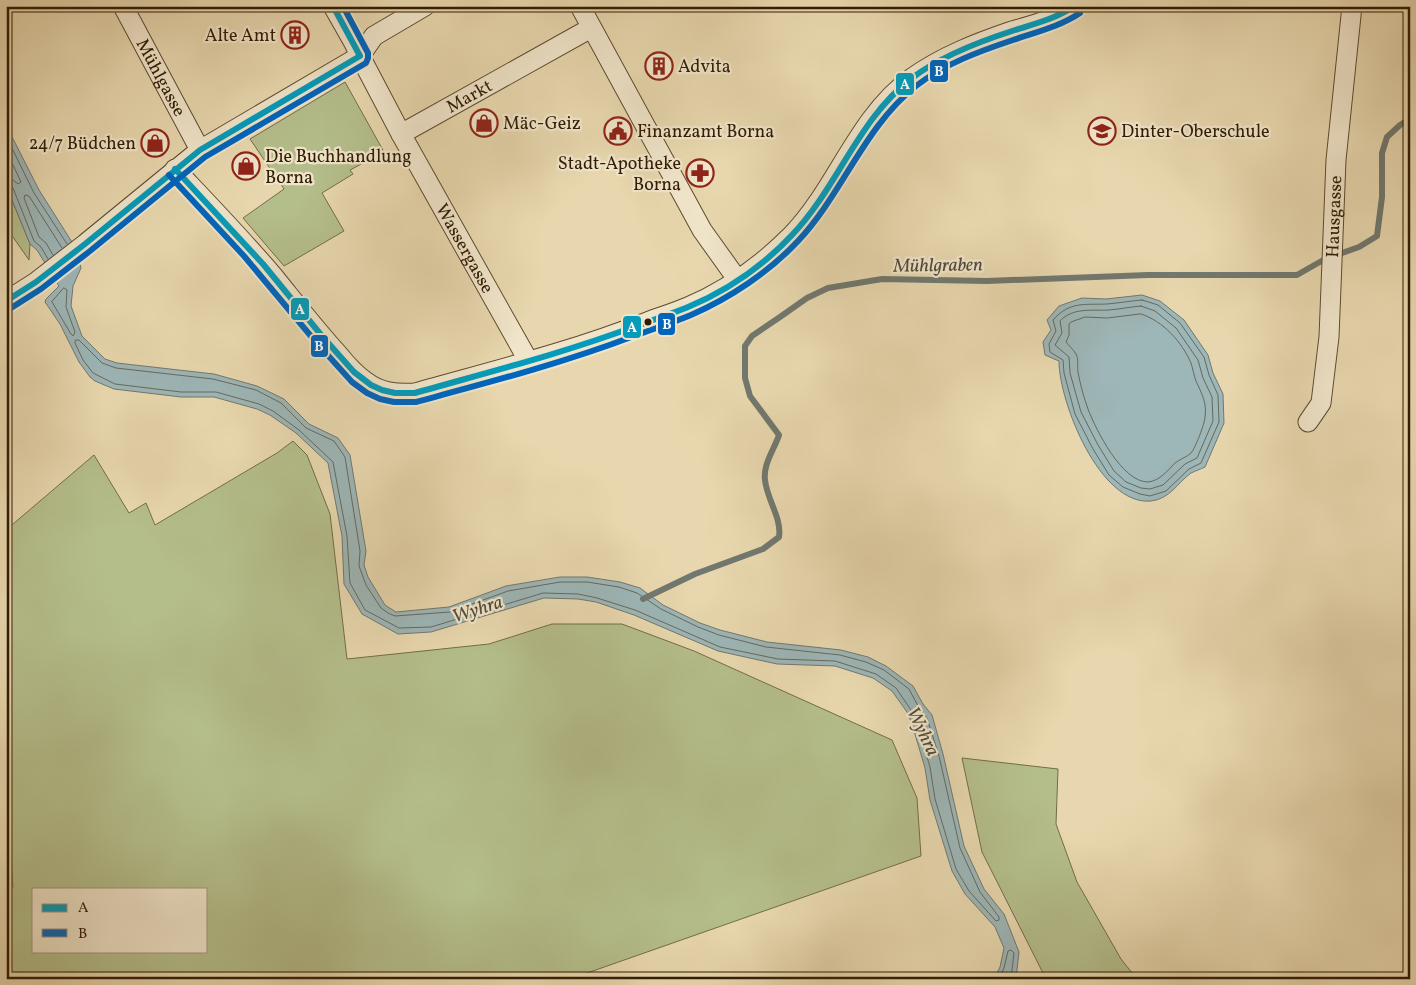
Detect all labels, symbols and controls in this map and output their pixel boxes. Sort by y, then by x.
building icon: Alte Amt [280,20,310,50]
place label: Alte Amt [205,24,276,49]
street label: Mühlgasse [129,35,191,121]
building icon: Advita [644,51,674,81]
place label: Advita [678,55,731,80]
line badge: B [929,59,949,83]
text: B [934,63,944,82]
line badge: A [895,72,915,96]
street label: Markt [442,74,498,120]
text: A [900,76,910,95]
shop icon: Mäc-Geiz [469,108,499,138]
place label: Mäc-Geiz [503,112,581,137]
public building icon: Finanzamt Borna [603,116,633,146]
school or university icon: Dinter-Oberschule [1087,116,1117,146]
place label: Finanzamt Borna [637,120,774,145]
place label: Dinter-Oberschule [1121,120,1270,145]
shop icon: 24/7 Büdchen [140,128,170,158]
place label: 24/7 Büdchen [29,132,136,157]
place label: Die Buchhandlung Borna [265,145,411,191]
shop icon: Die Buchhandlung Borna [231,151,261,181]
place label: Stadt-Apotheke Borna [558,152,681,198]
pharmacy icon: Stadt-Apotheke Borna [685,158,715,188]
street label: Hausgasse [1321,175,1349,258]
street label: Wassergasse [429,200,499,298]
water label: Mühlgraben [892,252,983,280]
line badge: A [290,297,310,321]
text: A [295,301,305,320]
line badge: B [657,312,676,336]
line badge: A [622,315,642,339]
text: B [662,316,672,335]
unlabelled marker [643,317,653,327]
text: A [627,319,637,338]
line badge: B [310,334,329,358]
text: B [314,338,324,357]
water label: Wyhra [449,590,506,630]
water label: Wyhra [899,703,945,761]
legend [32,888,208,952]
text: A [78,898,89,919]
text: B [78,924,87,945]

